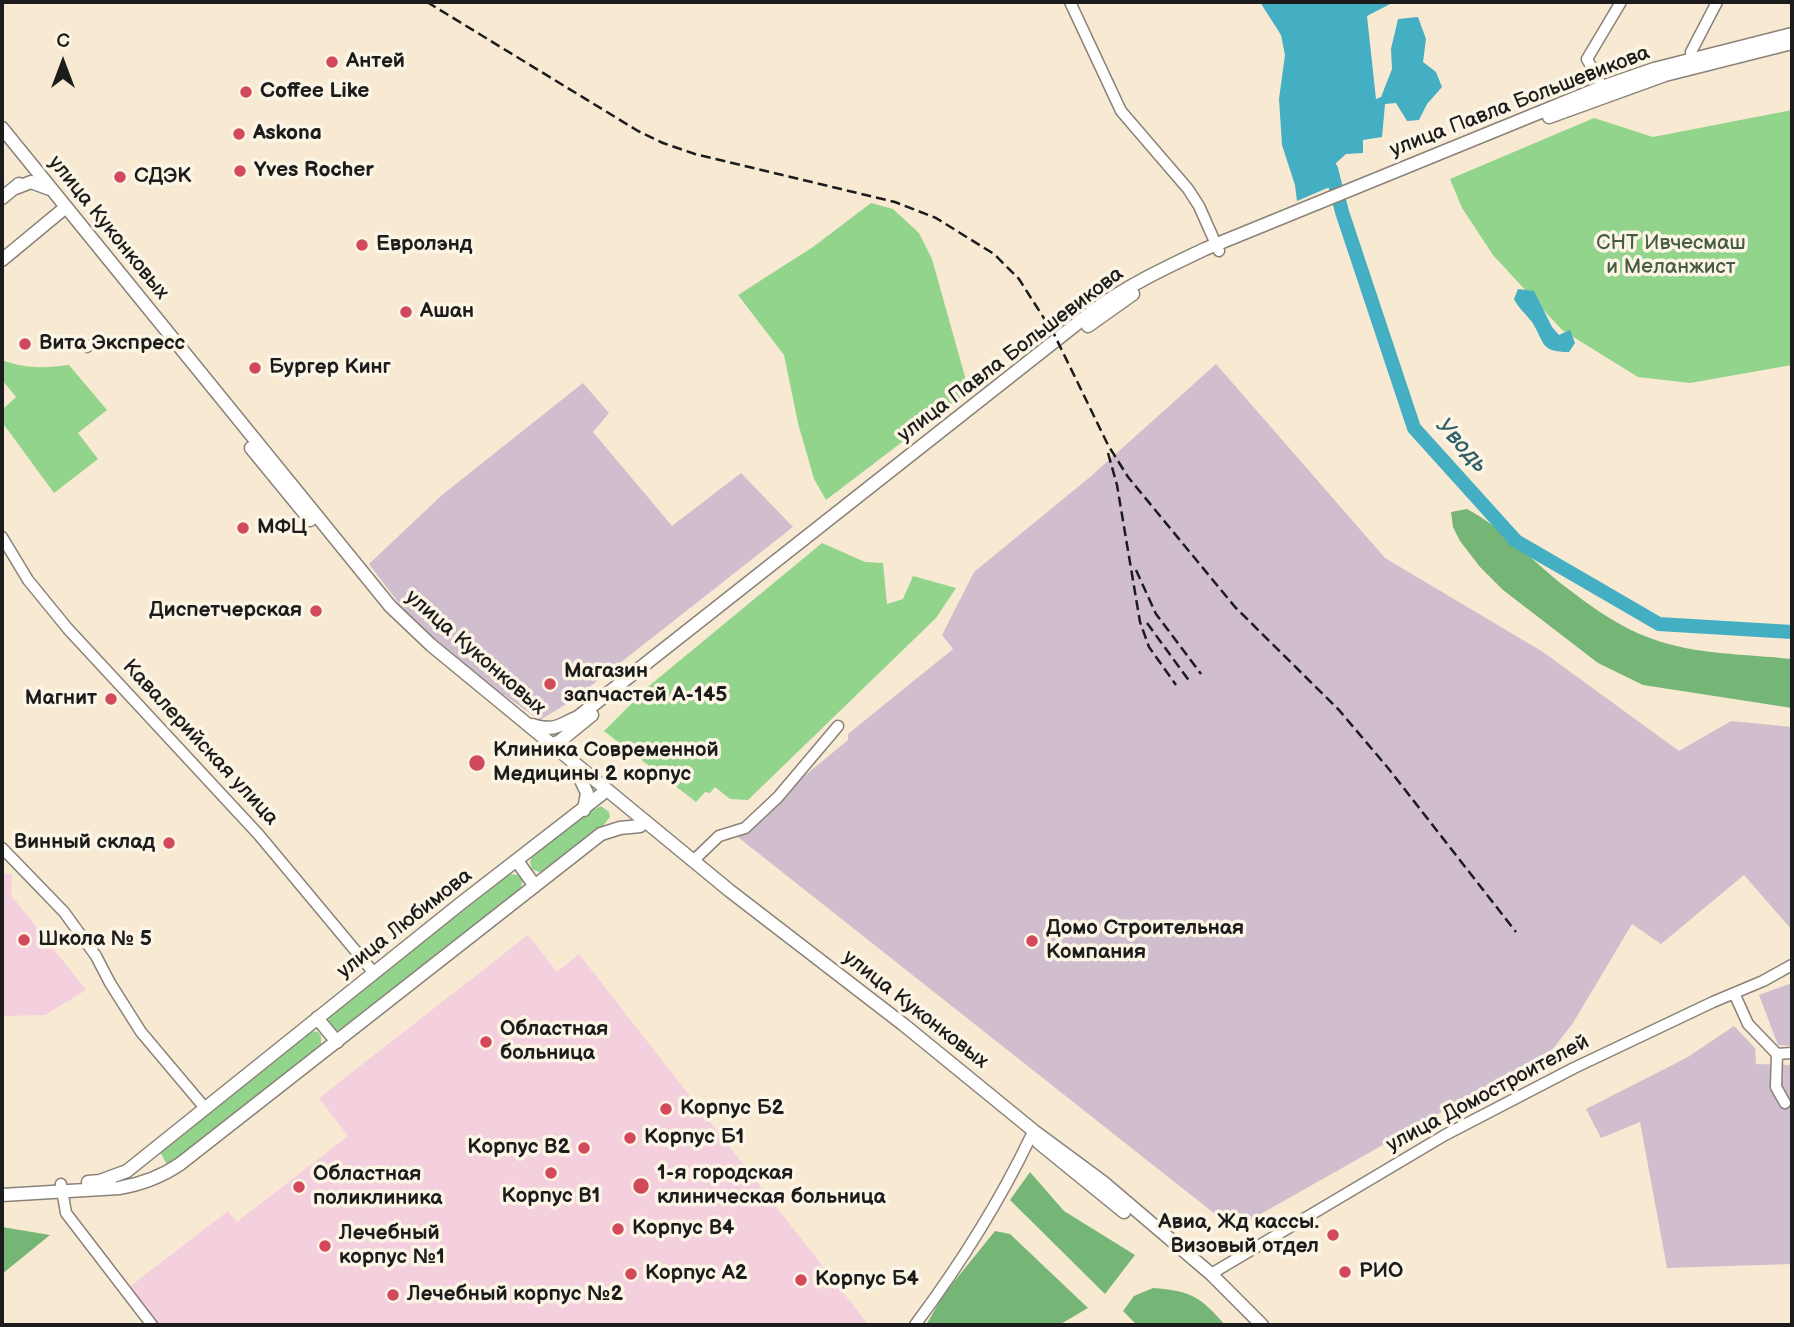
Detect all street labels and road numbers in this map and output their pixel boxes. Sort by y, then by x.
street label: улица Павла Большевикова [1387,41,1653,163]
street label: улица Куконковых [42,151,174,305]
street label: улица Павла Большевикова [893,262,1129,448]
street label: улица Куконковых [400,585,550,721]
street label: Кавалерийская улица [117,655,283,831]
street label: улица Любимова [333,864,477,984]
street label: улица Куконковых [837,945,993,1075]
street label: улица Домостроителей [1382,1030,1594,1158]

